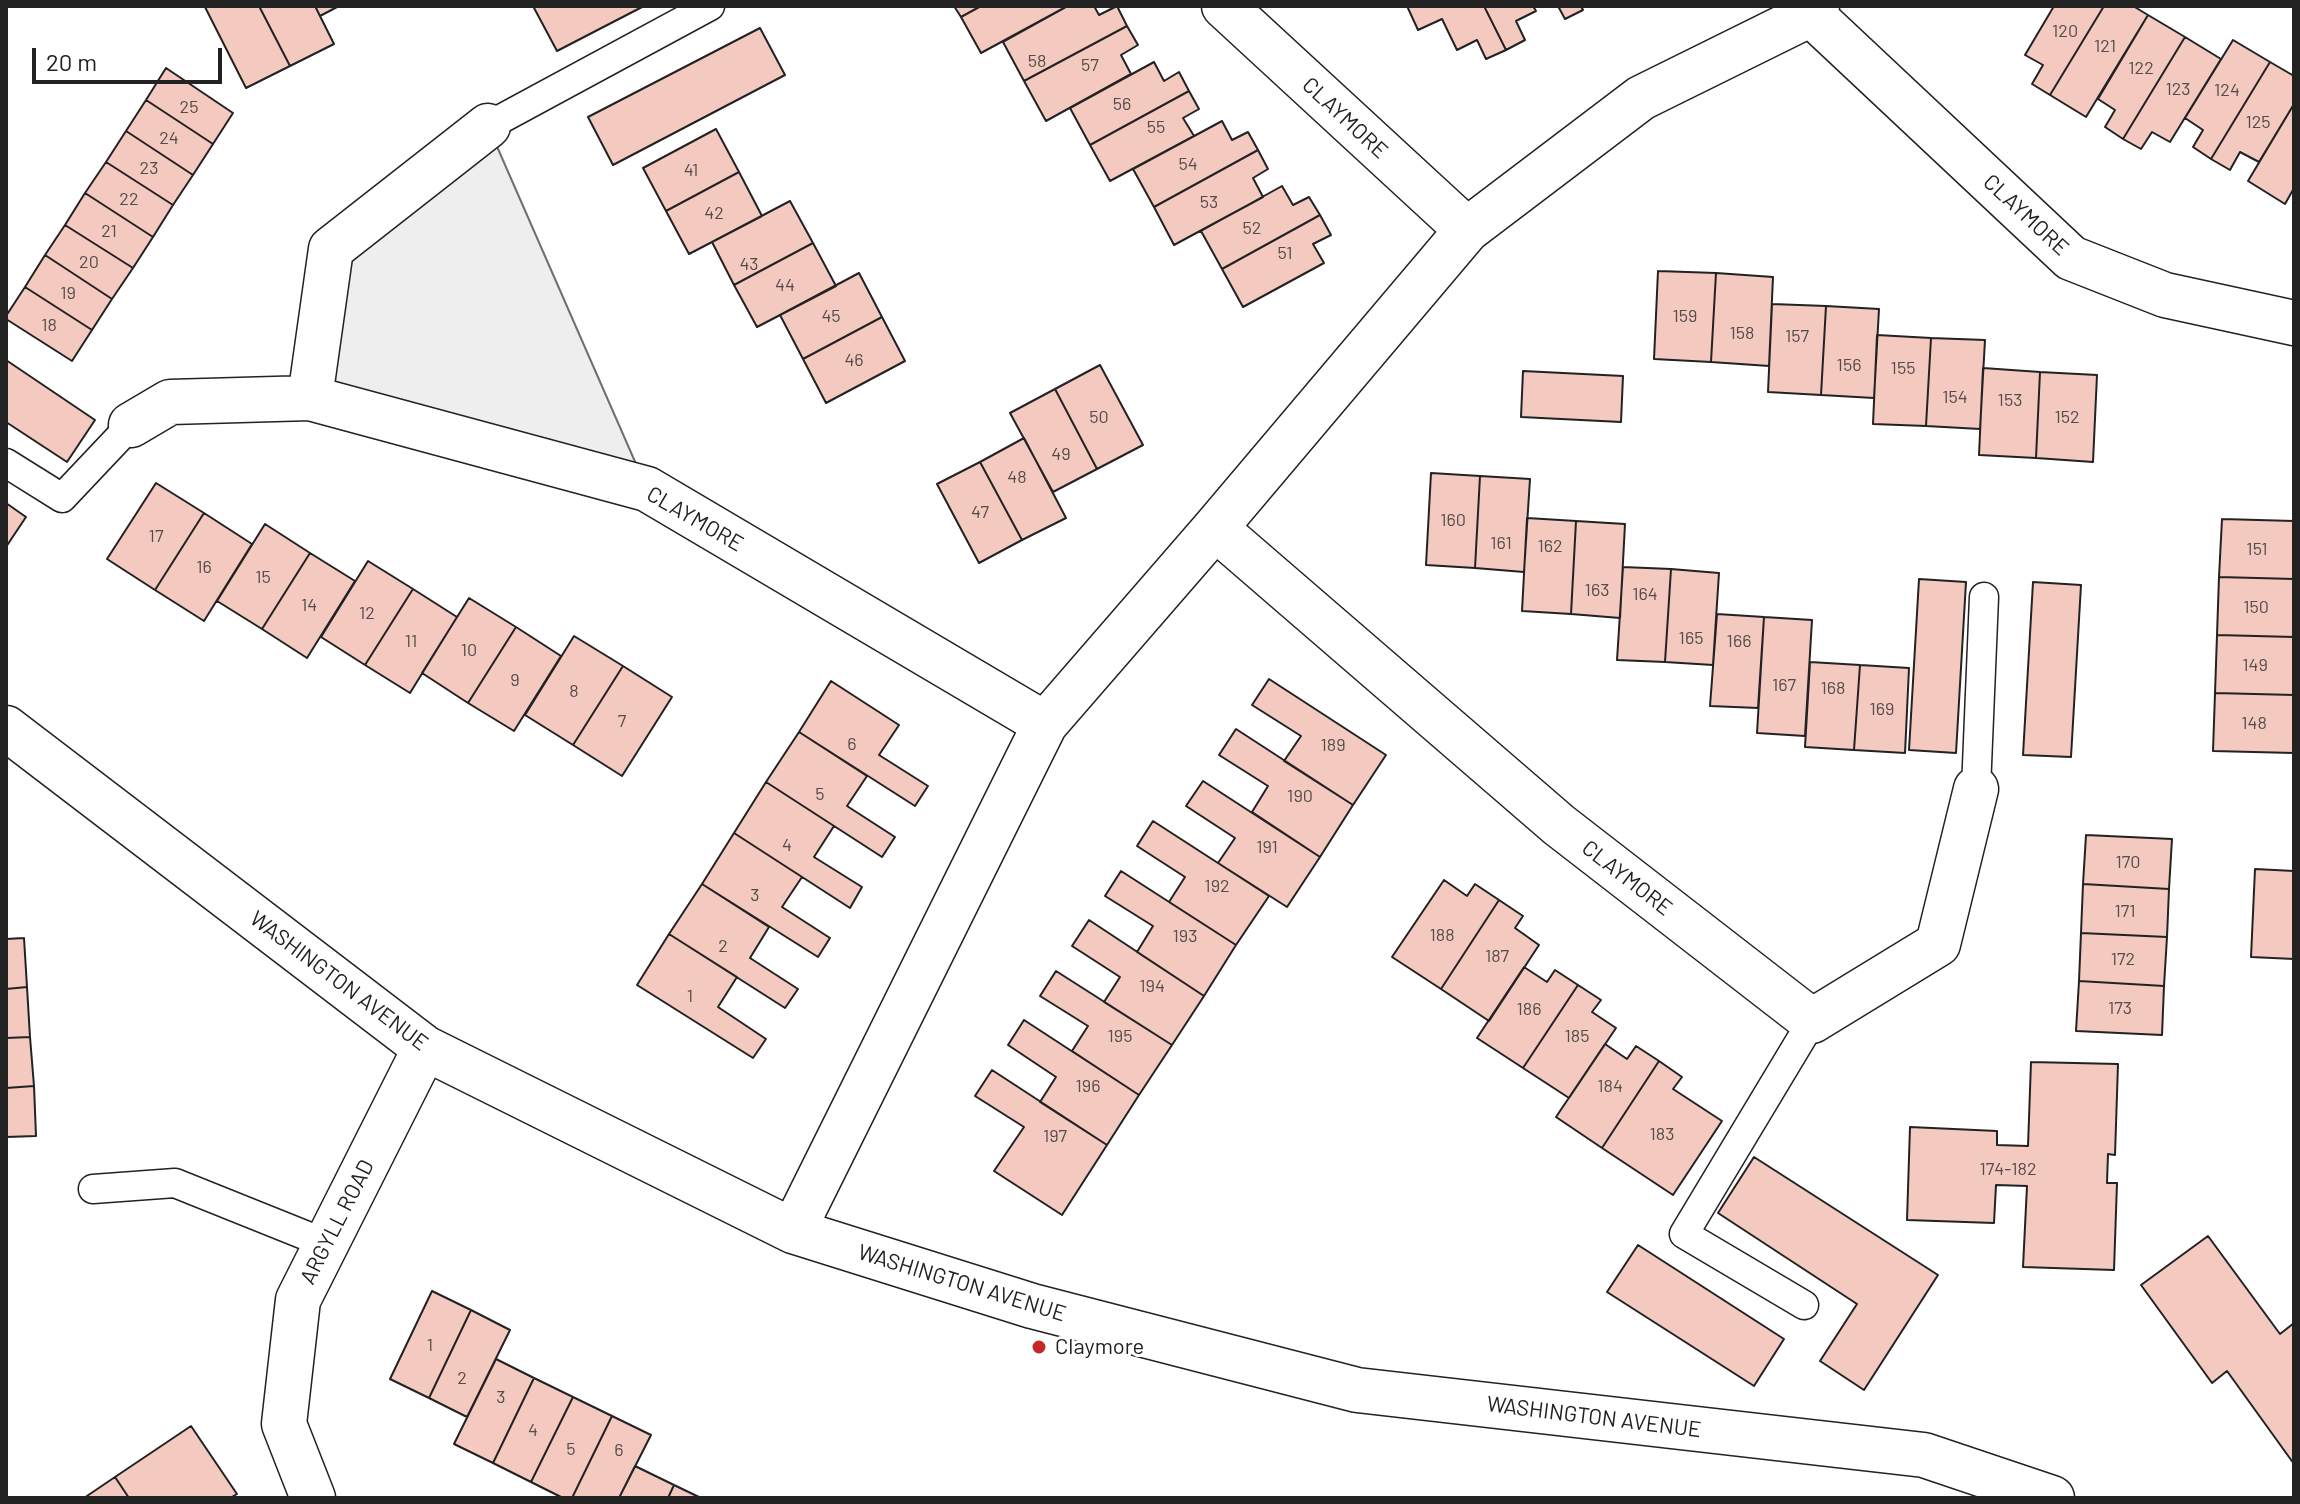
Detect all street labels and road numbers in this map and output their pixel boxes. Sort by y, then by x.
street label: CLAYMORE [1297,72,1393,164]
street label: CLAYMORE [1978,169,2074,261]
street label: CLAYMORE [642,481,748,557]
street label: CLAYMORE [1577,835,1677,921]
street label: WASHINGTON AVENUE [245,905,433,1057]
street label: ARGYLL ROAD [294,1155,380,1289]
street label: WASHINGTON AVENUE [855,1239,1069,1327]
street label: WASHINGTON AVENUE [1485,1391,1703,1443]

